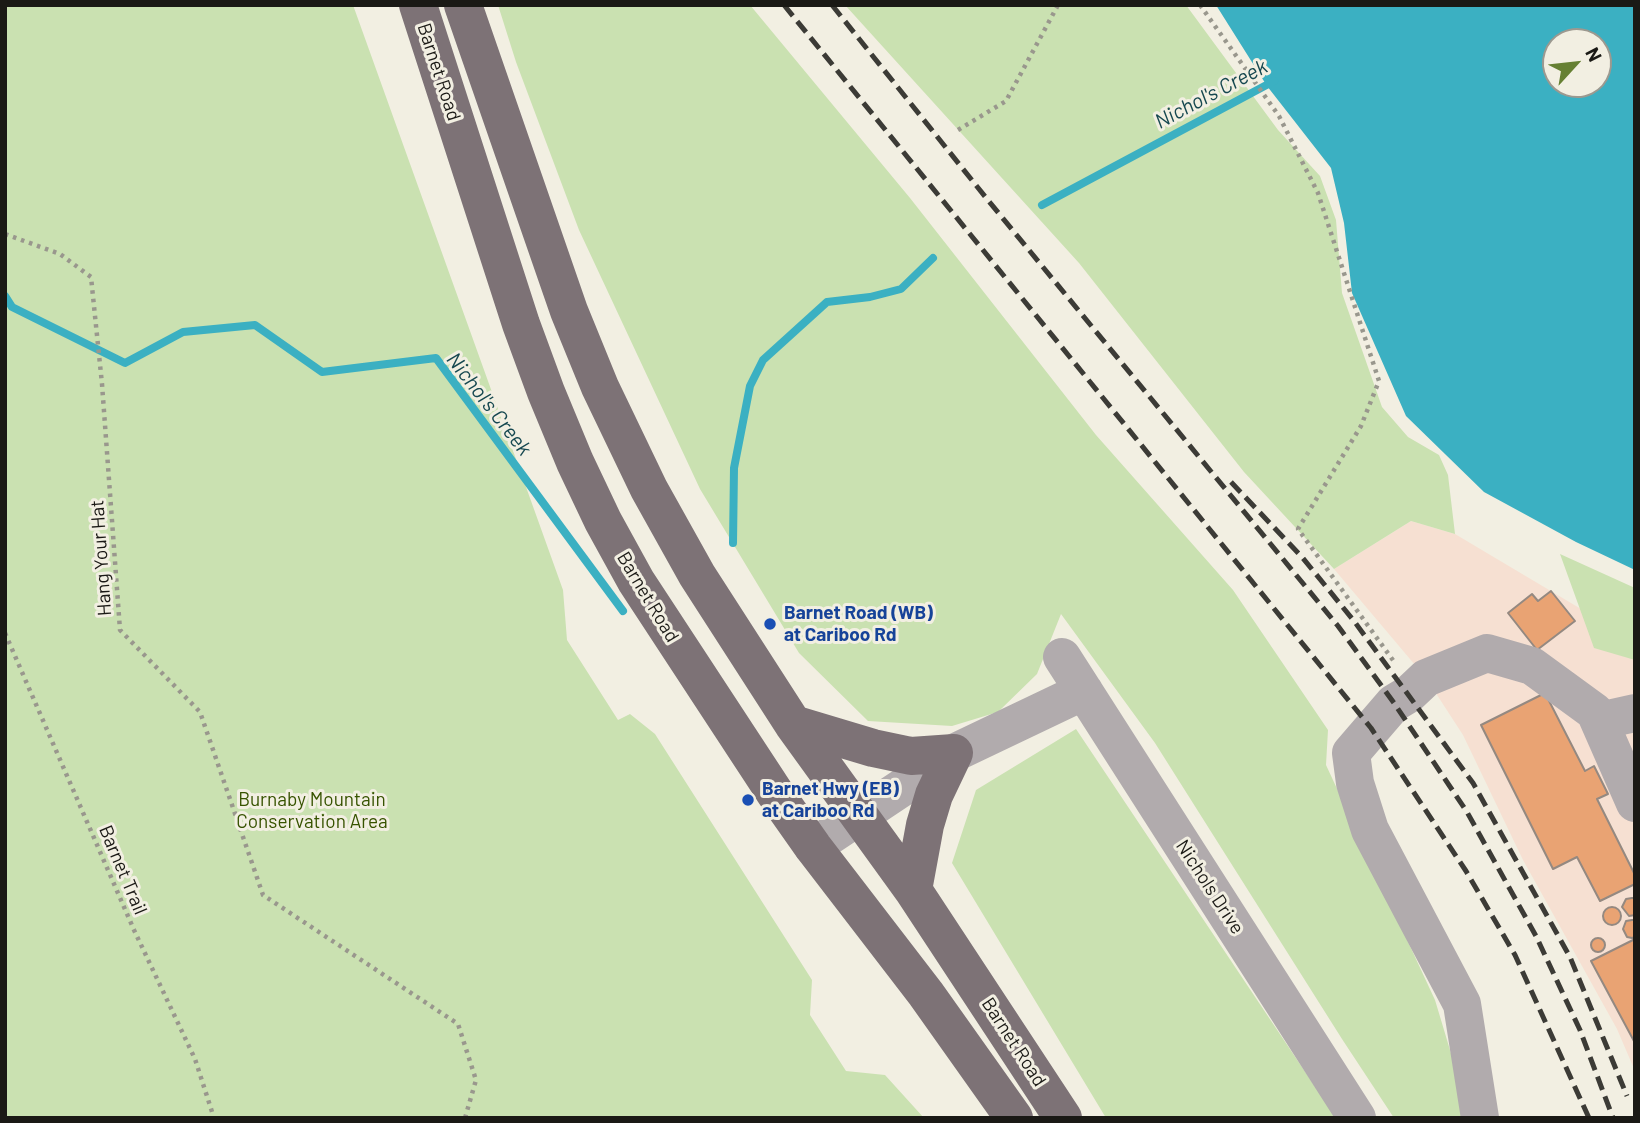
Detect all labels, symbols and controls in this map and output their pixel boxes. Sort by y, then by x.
street label: Barnet Road [413,20,465,124]
north arrow [1542,28,1612,98]
text: N [1581,43,1607,65]
water label: Nichol's Creek [1150,54,1272,134]
water label: Nichol's Creek [441,347,537,461]
street label: Hang Your Hat [86,499,116,617]
street label: Barnet Road [612,548,684,646]
place label: Barnet Road (WB) at Cariboo Rd [784,602,933,646]
marker: Barnet Road (WB) at Cariboo Rd [762,616,778,632]
place label: Barnet Hwy (EB) at Cariboo Rd [762,778,899,822]
park label: Burnaby Mountain Conservation Area [236,789,388,833]
marker: Barnet Hwy (EB) at Cariboo Rd [740,792,756,808]
street label: Barnet Trail [94,822,152,918]
street label: Nichols Drive [1171,836,1249,938]
street label: Barnet Road [977,993,1051,1091]

